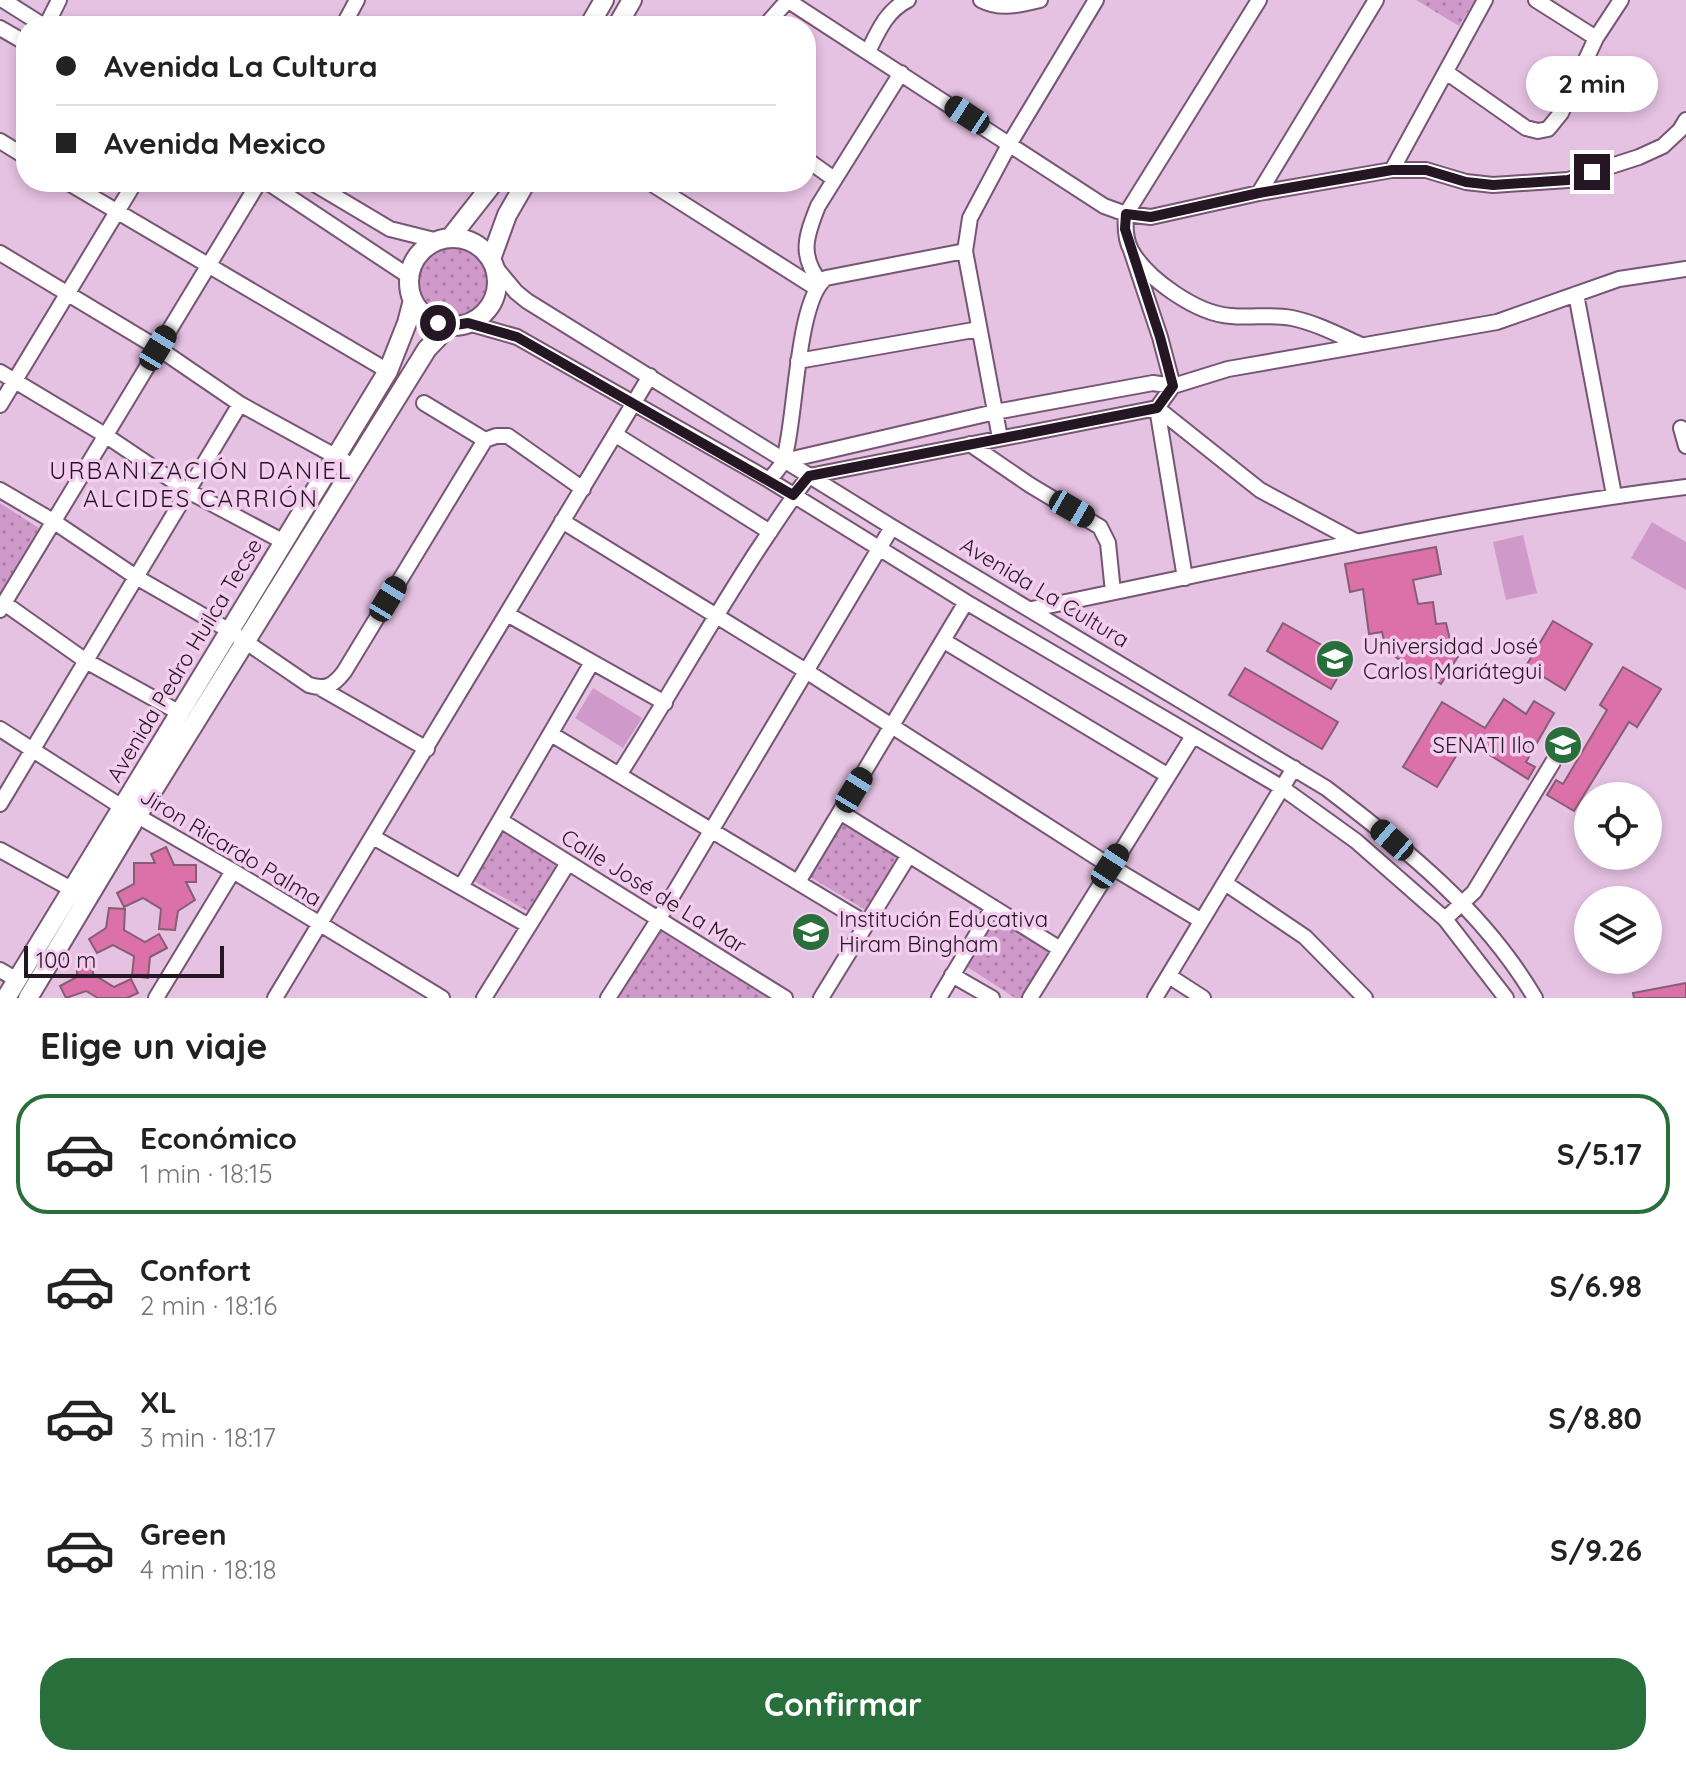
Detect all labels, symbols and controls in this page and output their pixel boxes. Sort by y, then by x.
text: Avenida La Cultura [104,47,378,85]
callout: 2 min [1526,56,1658,112]
text: 2 min [1558,67,1626,100]
car [940,92,994,138]
text: Avenida Mexico [104,124,326,162]
route end [1574,154,1610,190]
route start [420,305,456,341]
car [135,321,181,375]
district label: URBANIZACIÓN DANIEL ALCIDES CARRIÓN [49,455,353,513]
car [1045,487,1099,531]
street label: Avenida La Cultura [955,531,1135,653]
street label: Avenida Pedro Huilca Tecse [100,533,268,787]
car [365,572,411,626]
place label: Universidad José Carlos Mariátegui [1363,632,1542,685]
school or university icon: Universidad José Carlos Mariátegui [1314,638,1356,680]
school or university icon: SENATI Ilo [1542,724,1584,766]
place label: SENATI Ilo [1433,731,1535,759]
car [831,763,877,817]
street label: Jiron Ricardo Palma [135,782,327,912]
map controls [1574,782,1662,974]
button: locate [1574,782,1662,870]
car [1366,815,1418,865]
street label: Calle José de La Mar [556,823,752,960]
car [1087,839,1133,893]
button: layers [1574,886,1662,974]
place label: Institución Educativa Hiram Bingham [839,905,1048,958]
school or university icon: Institución Educativa Hiram Bingham [790,911,832,953]
scale bar [24,942,224,978]
text: 100 m [36,946,96,974]
text: Elige un viaje [40,1023,268,1068]
icon: car [44,1118,116,1190]
text: Económico [140,1119,297,1157]
text: S/5.17 [1557,1135,1642,1173]
text: 1 min · 18:15 [140,1157,273,1190]
icon: car [44,1250,116,1322]
text: Confort [140,1251,252,1289]
text: S/6.98 [1550,1267,1642,1305]
text: 2 min · 18:16 [140,1289,277,1322]
icon: car [44,1382,116,1454]
text: XL [140,1383,177,1421]
text: S/8.80 [1548,1399,1642,1437]
text: 3 min · 18:17 [140,1421,276,1454]
icon: car [44,1514,116,1586]
text: Green [140,1515,227,1553]
text: S/9.26 [1550,1531,1642,1569]
text: 4 min · 18:18 [140,1553,277,1586]
button: Confirmar [40,1658,1646,1750]

